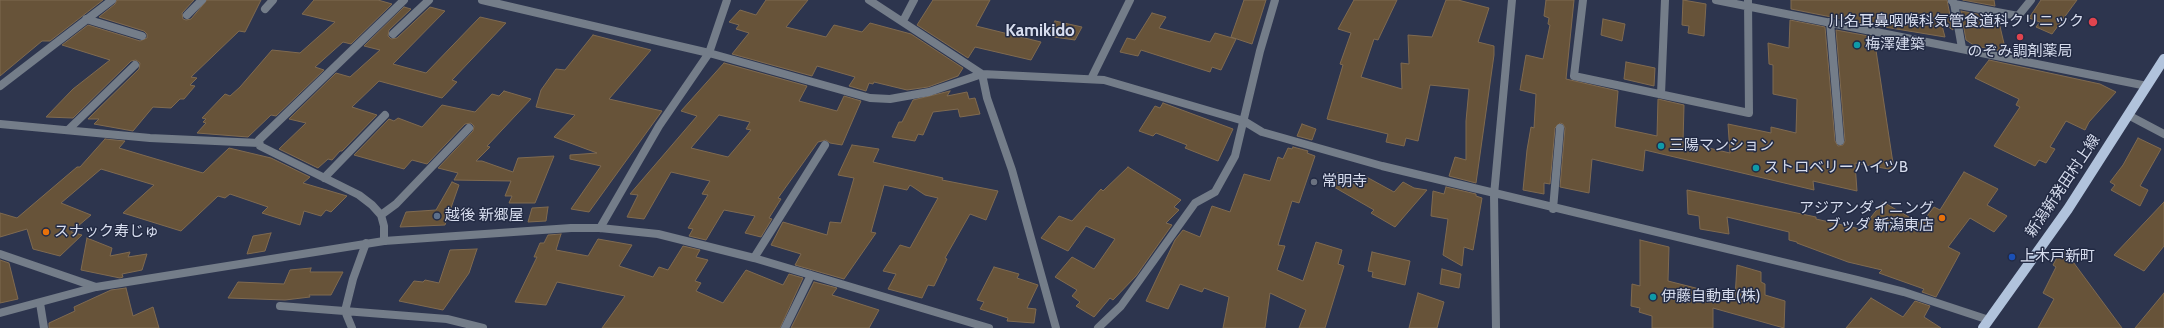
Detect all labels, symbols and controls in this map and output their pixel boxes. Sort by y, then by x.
place label: 川名耳鼻咽喉科気管食道科クリニック [1829,13,2084,31]
marker: 川名耳鼻咽喉科気管食道科クリニック [2087,16,2099,28]
district label: Kamikido [1005,21,1075,41]
marker: のぞみ調剤薬局 [2015,32,2025,42]
place label: 梅澤建築 [1865,36,1925,54]
marker: 梅澤建築 [1852,40,1862,50]
place label: のぞみ調剤薬局 [1968,43,2072,61]
street label: 新潟新発田村上線 [2022,131,2104,241]
place label: 三陽マンション [1669,137,1774,155]
marker: 三陽マンション [1656,141,1666,151]
place label: ストロベリーハイツB [1764,159,1908,177]
marker: ストロベリーハイツB [1751,163,1761,173]
place label: 常明寺 [1322,173,1367,191]
marker: 常明寺 [1309,177,1319,187]
place label: アジアンダイニング ブッダ 新潟東店 [1799,200,1934,235]
place label: 越後 新郷屋 [445,207,523,225]
marker: 越後 新郷屋 [432,211,442,221]
marker: アジアンダイニング ブッダ 新潟東店 [1937,213,1947,223]
place label: スナック寿じゅ [54,223,159,241]
marker: スナック寿じゅ [41,227,51,237]
place label: 上木戸新町 [2020,248,2095,266]
marker: 上木戸新町 [2007,252,2017,262]
place label: 伊藤自動車(株) [1661,288,1760,306]
marker: 伊藤自動車(株) [1648,292,1658,302]

